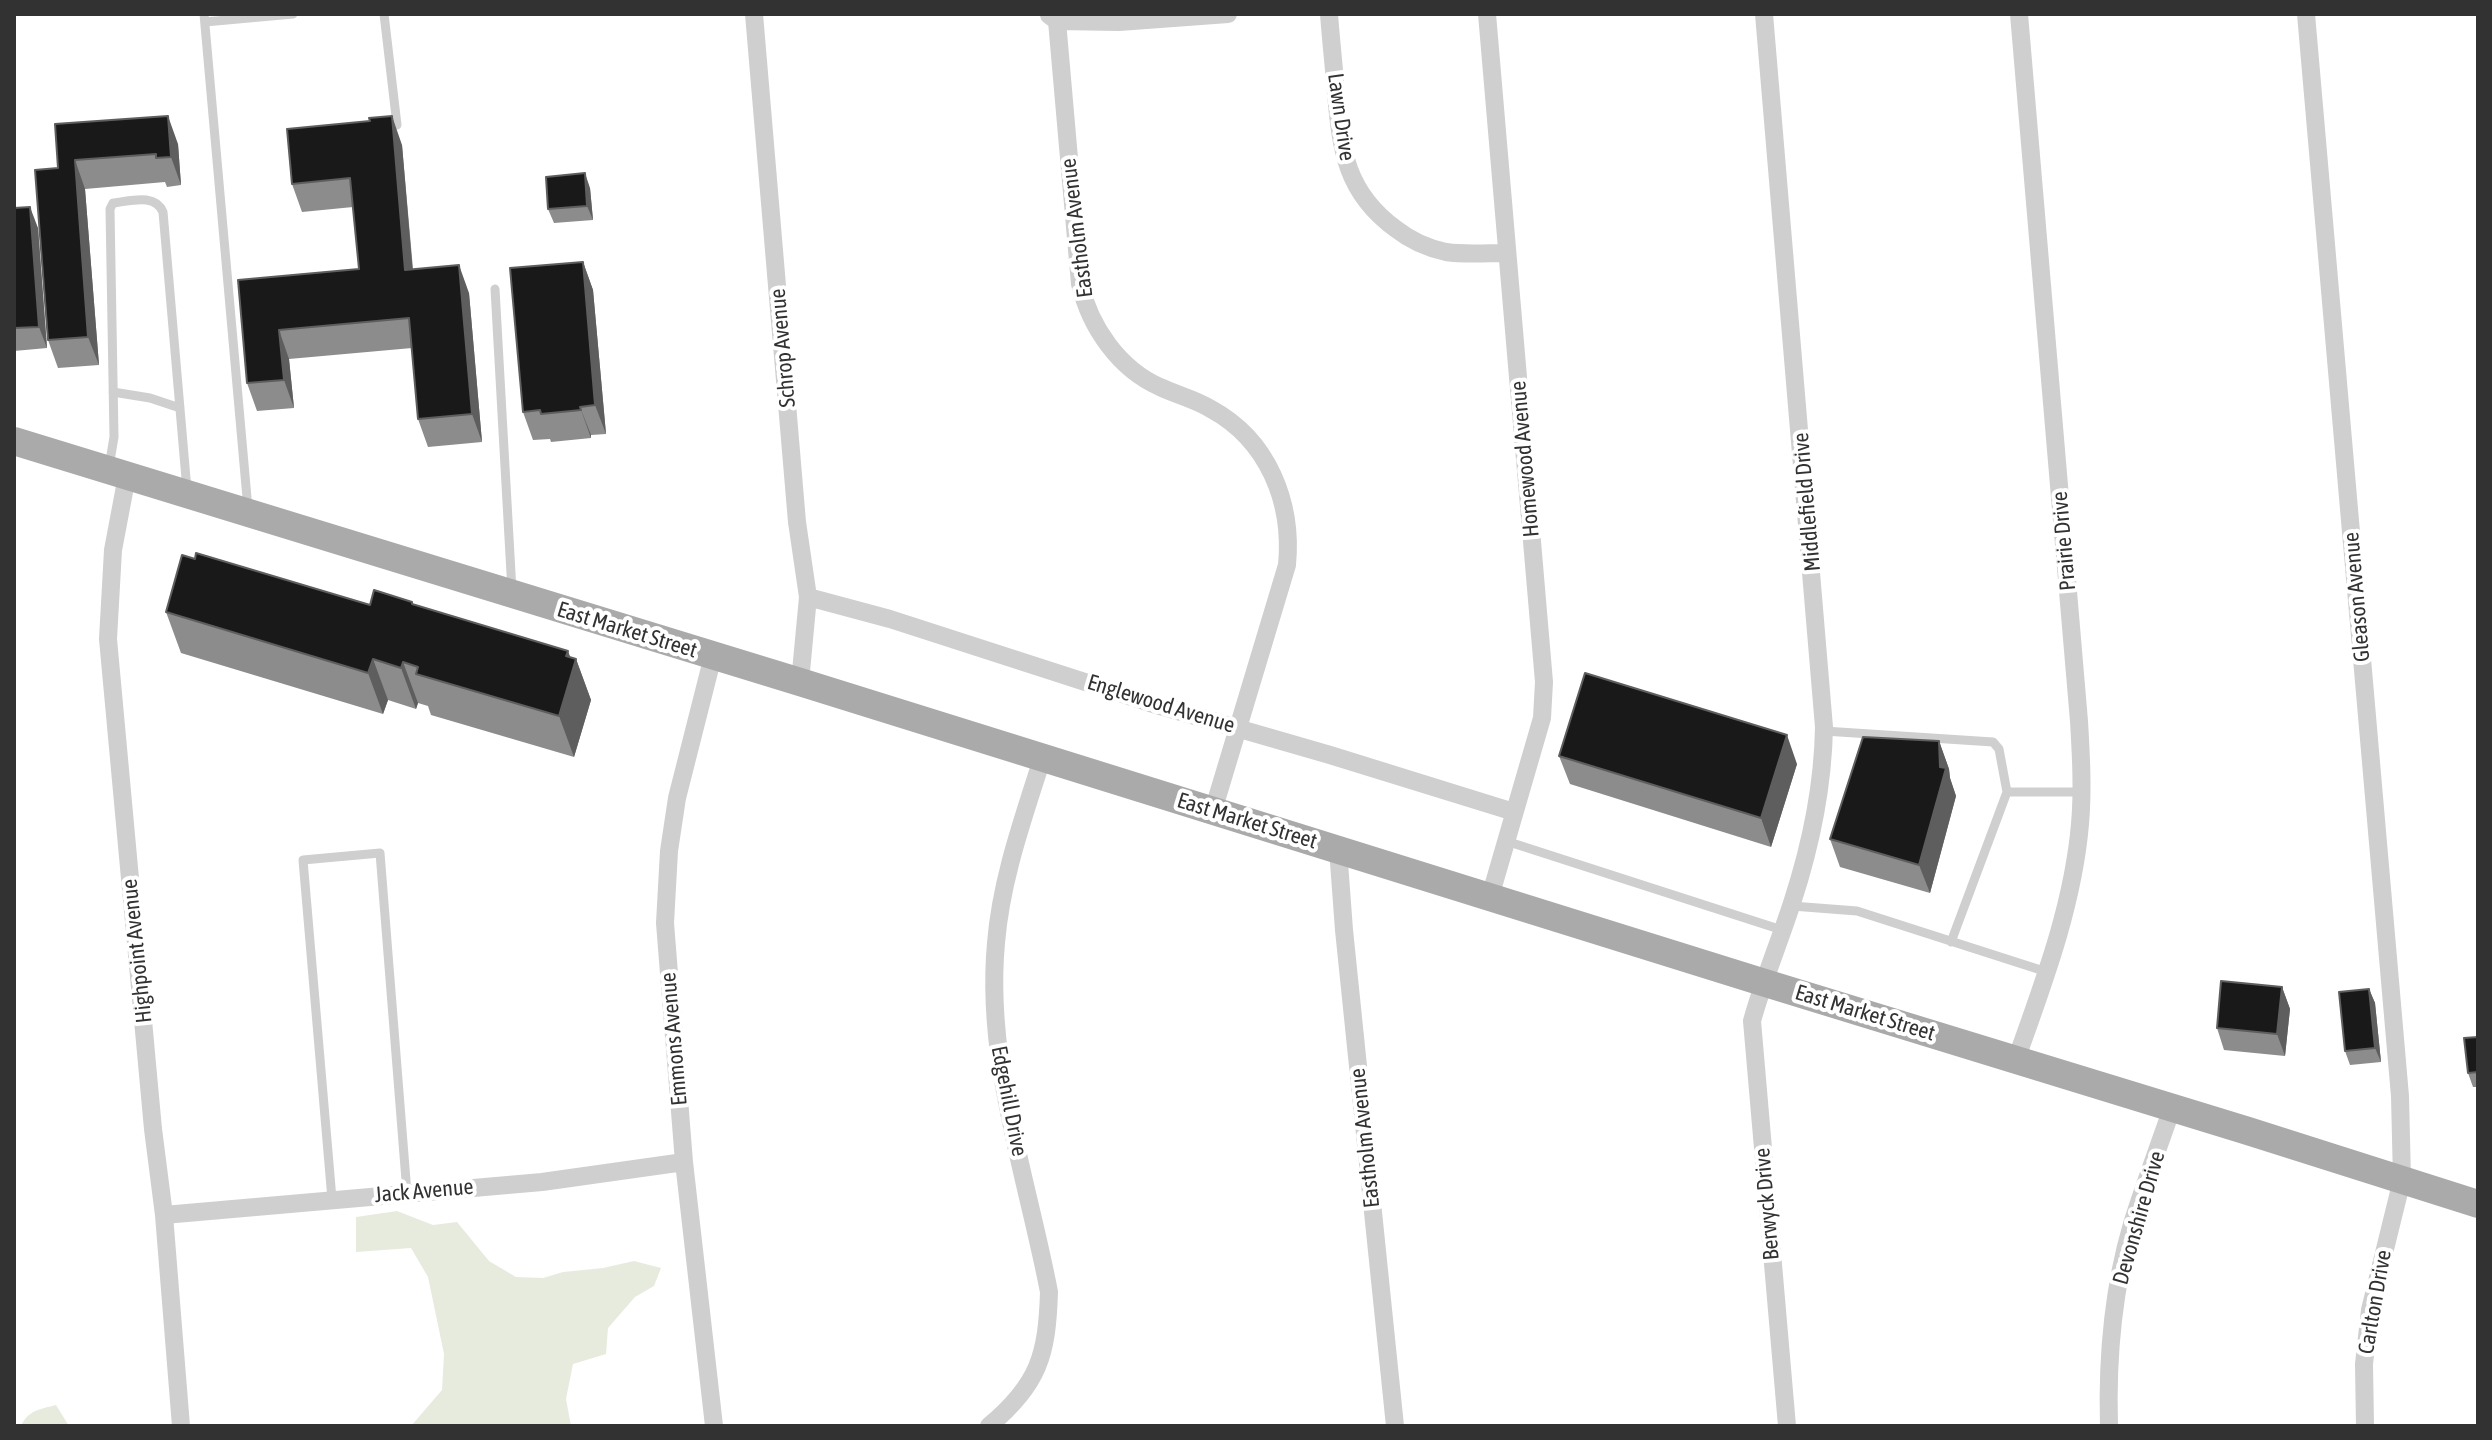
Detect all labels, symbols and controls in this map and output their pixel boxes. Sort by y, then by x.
street label: Lawn Drive [1322,71,1360,163]
street label: Eastholm Avenue [1055,157,1099,299]
street label: Schrop Avenue [765,287,801,409]
street label: Homewood Avenue [1505,380,1545,538]
street label: Middlefield Drive [1788,432,1826,572]
street label: Prairie Drive [2047,490,2081,592]
street label: Gleason Avenue [2338,531,2376,663]
street label: East Market Street [554,596,700,664]
street label: Englewood Avenue [1084,669,1238,739]
street label: East Market Street [1174,787,1320,855]
street label: Highpoint Avenue [116,878,158,1024]
street label: Emmons Avenue [655,971,693,1107]
street label: East Market Street [1792,979,1938,1047]
street label: Edgehill Drive [985,1044,1033,1158]
street label: Eastholm Avenue [1345,1067,1385,1209]
street label: Berwyck Drive [1749,1147,1785,1261]
street label: Devonshire Drive [2107,1148,2171,1288]
street label: Jack Avenue [374,1174,474,1208]
street label: Carlton Drive [2353,1248,2397,1356]

